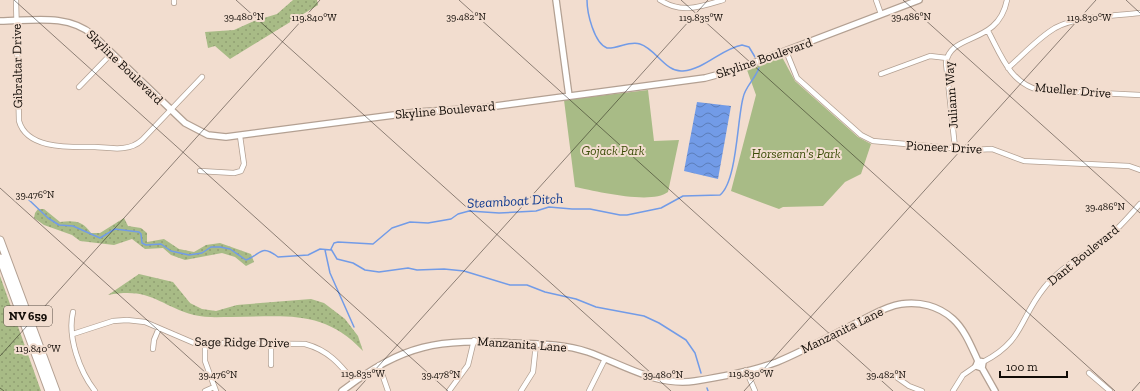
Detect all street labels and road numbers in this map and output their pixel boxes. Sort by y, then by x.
street label: Gibraltar Drive [9,24,25,108]
street label: Skyline Boulevard [84,27,166,107]
street label: Skyline Boulevard [714,35,814,81]
street label: Juliann Way [941,60,961,129]
street label: Mueller Drive [1034,79,1112,101]
street label: Skyline Boulevard [394,98,496,122]
street label: Pioneer Drive [906,138,982,156]
street label: Dant Boulevard [1044,222,1122,288]
street label: Manzanita Lane [799,304,885,356]
road number: NV 659 [4,306,52,326]
street label: Manzanita Lane [477,333,567,355]
street label: Sage Ridge Drive [194,334,290,350]

